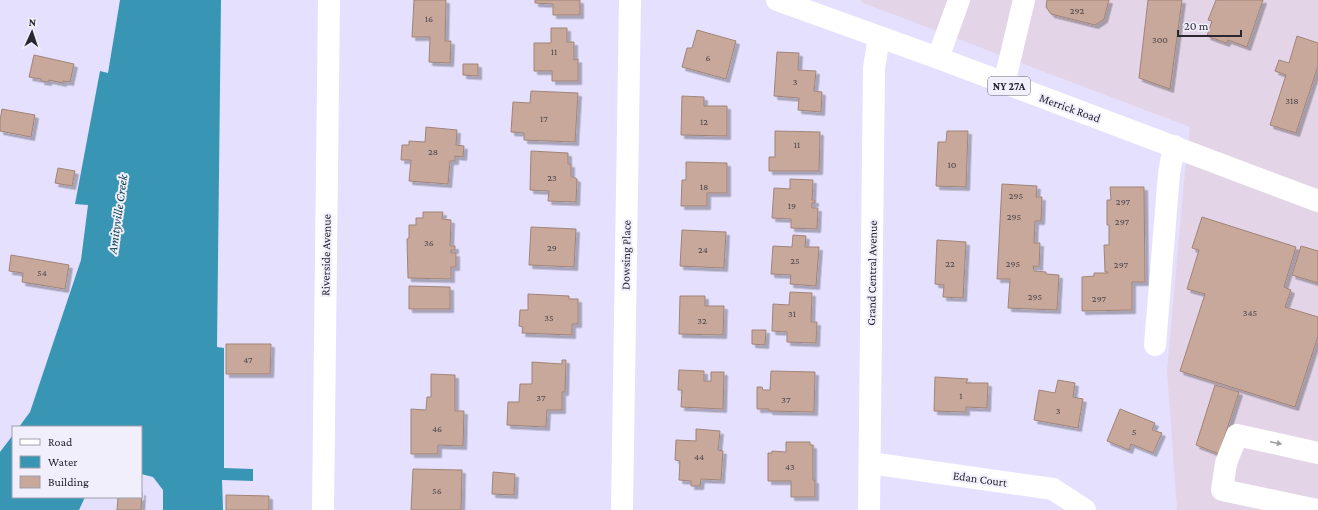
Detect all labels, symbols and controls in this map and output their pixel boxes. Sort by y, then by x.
house number: 292 [1070,5,1084,16]
north arrow [12,12,52,52]
scale bar [1178,12,1241,38]
house number: 16 [425,13,433,24]
text: N [28,16,37,28]
text: 20 m [1184,19,1209,33]
house number: 300 [1152,34,1168,45]
house number: 11 [551,46,557,57]
house number: 6 [705,52,711,63]
house number: 3 [793,76,798,87]
road number: NY 27A [988,77,1030,95]
street label: Merrick Road [1037,90,1103,126]
house number: 318 [1285,95,1299,106]
house number: 17 [540,113,548,124]
house number: 12 [700,116,708,127]
house number: 11 [794,139,800,150]
house number: 28 [428,146,438,157]
house number: 10 [948,159,957,170]
water label: Amityville Creek [104,172,131,256]
house number: 23 [547,172,557,183]
house number: 18 [700,181,708,192]
house number: 295 [1009,190,1024,201]
house number: 297 [1116,196,1131,207]
house number: 19 [788,200,796,211]
house number: 295 [1007,211,1022,222]
street label: Riverside Avenue [318,214,334,296]
house number: 297 [1115,216,1130,227]
street label: Dowsing Place [618,220,634,290]
street label: Grand Central Avenue [864,220,880,326]
house number: 36 [424,237,434,248]
house number: 29 [547,242,557,253]
house number: 24 [698,244,708,255]
house number: 25 [790,255,800,266]
house number: 22 [945,258,955,269]
house number: 295 [1006,258,1021,269]
house number: 297 [1114,259,1129,270]
house number: 54 [37,267,47,278]
house number: 295 [1028,291,1043,302]
house number: 297 [1092,293,1107,304]
house number: 345 [1243,307,1258,318]
house number: 31 [788,308,796,319]
house number: 35 [544,312,554,323]
house number: 32 [697,315,707,326]
house number: 47 [243,354,253,365]
house number: 1 [959,390,963,401]
house number: 37 [536,392,546,403]
house number: 37 [781,394,791,405]
house number: 3 [1056,405,1061,416]
house number: 46 [432,423,442,434]
legend [12,426,142,498]
house number: 5 [1132,426,1137,437]
text: Road [48,435,73,449]
one-way arrow [1269,441,1282,447]
house number: 44 [694,451,704,462]
text: Water [48,455,78,469]
house number: 43 [785,461,795,472]
street label: Edan Court [952,468,1009,490]
text: Building [48,475,89,489]
house number: 56 [432,485,442,496]

